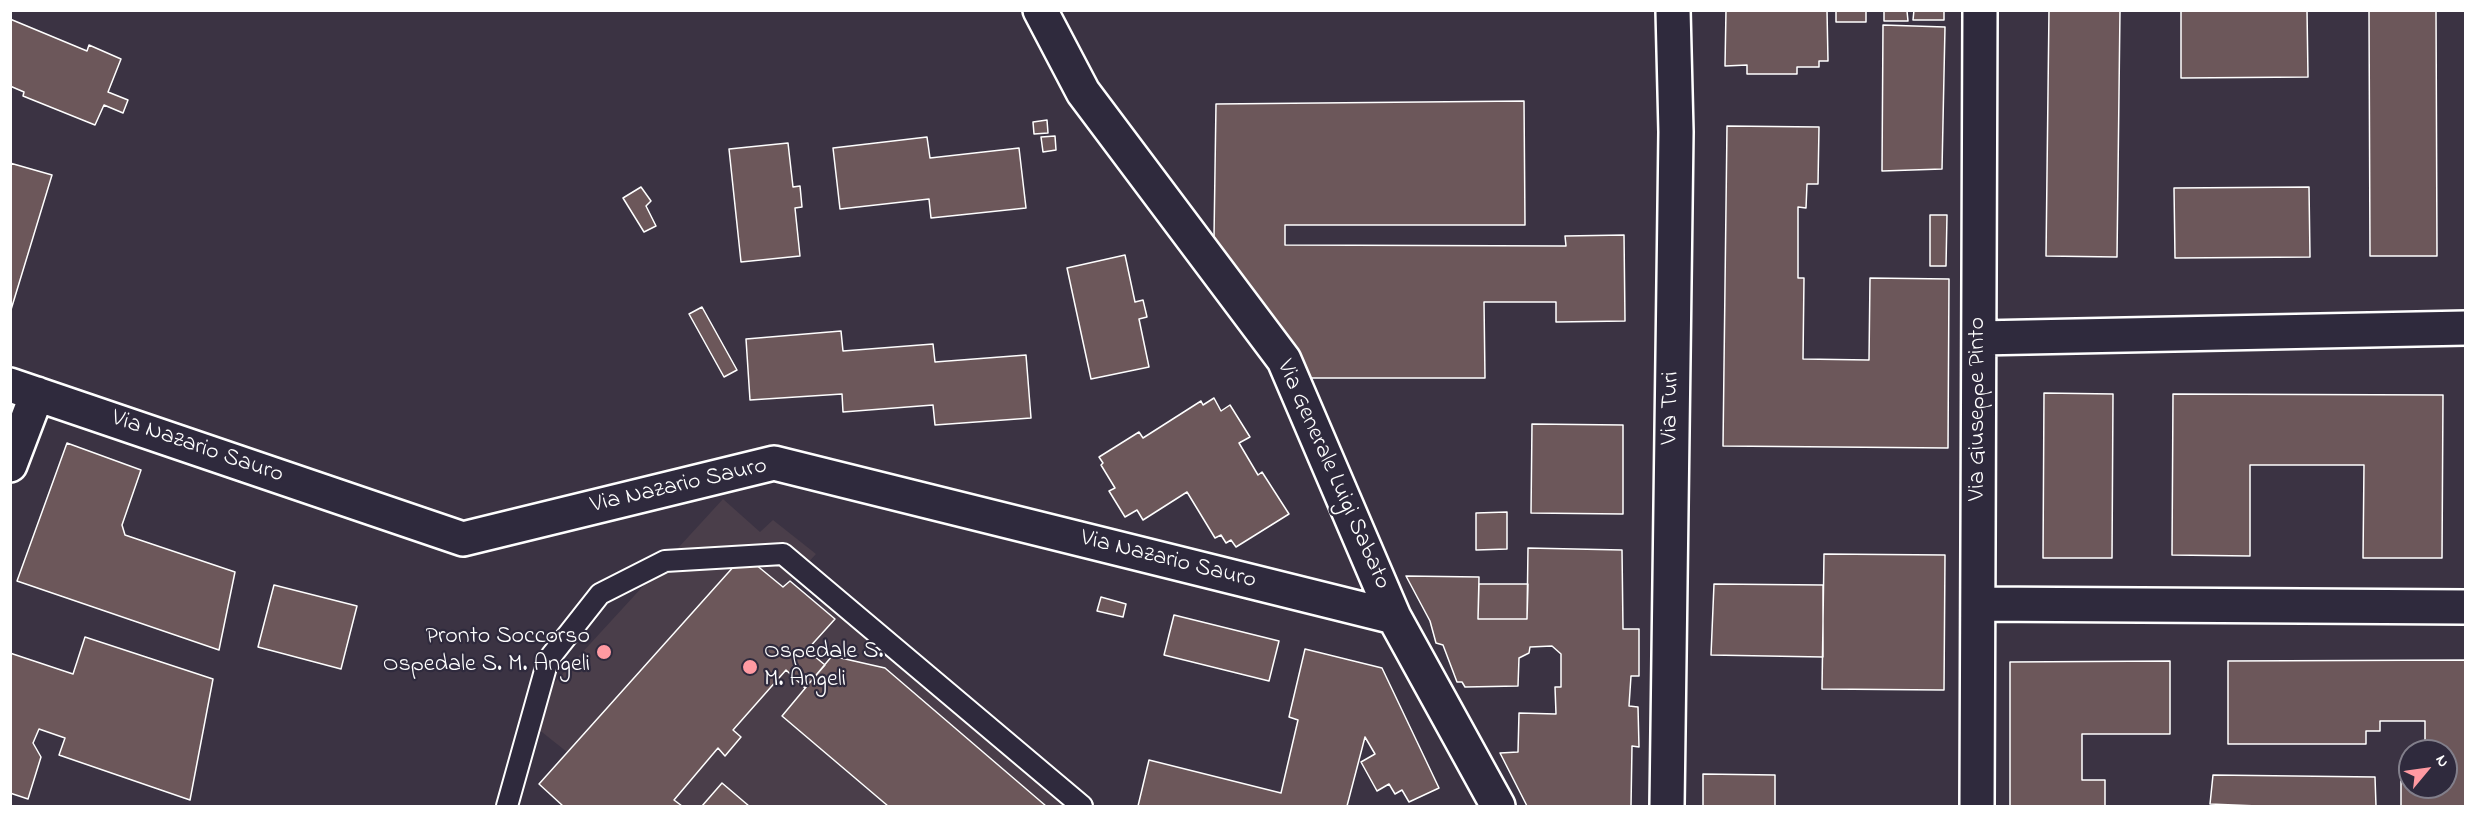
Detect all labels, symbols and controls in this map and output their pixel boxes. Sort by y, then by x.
street label: Via Giuseppe Pinto [1965,317,1993,501]
street label: Via Generale Luigi Sabato [1268,356,1396,594]
street label: Via Turi [1657,371,1687,445]
street label: Via Nazario Sauro [107,405,287,491]
street label: Via Nazario Sauro [588,453,770,521]
street label: Via Nazario Sauro [1077,525,1259,597]
place label: Pronto Soccorso Ospedale S. M. Angeli [383,624,590,680]
place label: Ospedale S. M. Angeli [764,639,883,695]
marker: Pronto Soccorso Ospedale S. M. Angeli [595,643,613,661]
marker: Ospedale S. M. Angeli [741,658,759,676]
north arrow [2398,739,2458,799]
text: N [2429,751,2455,772]

